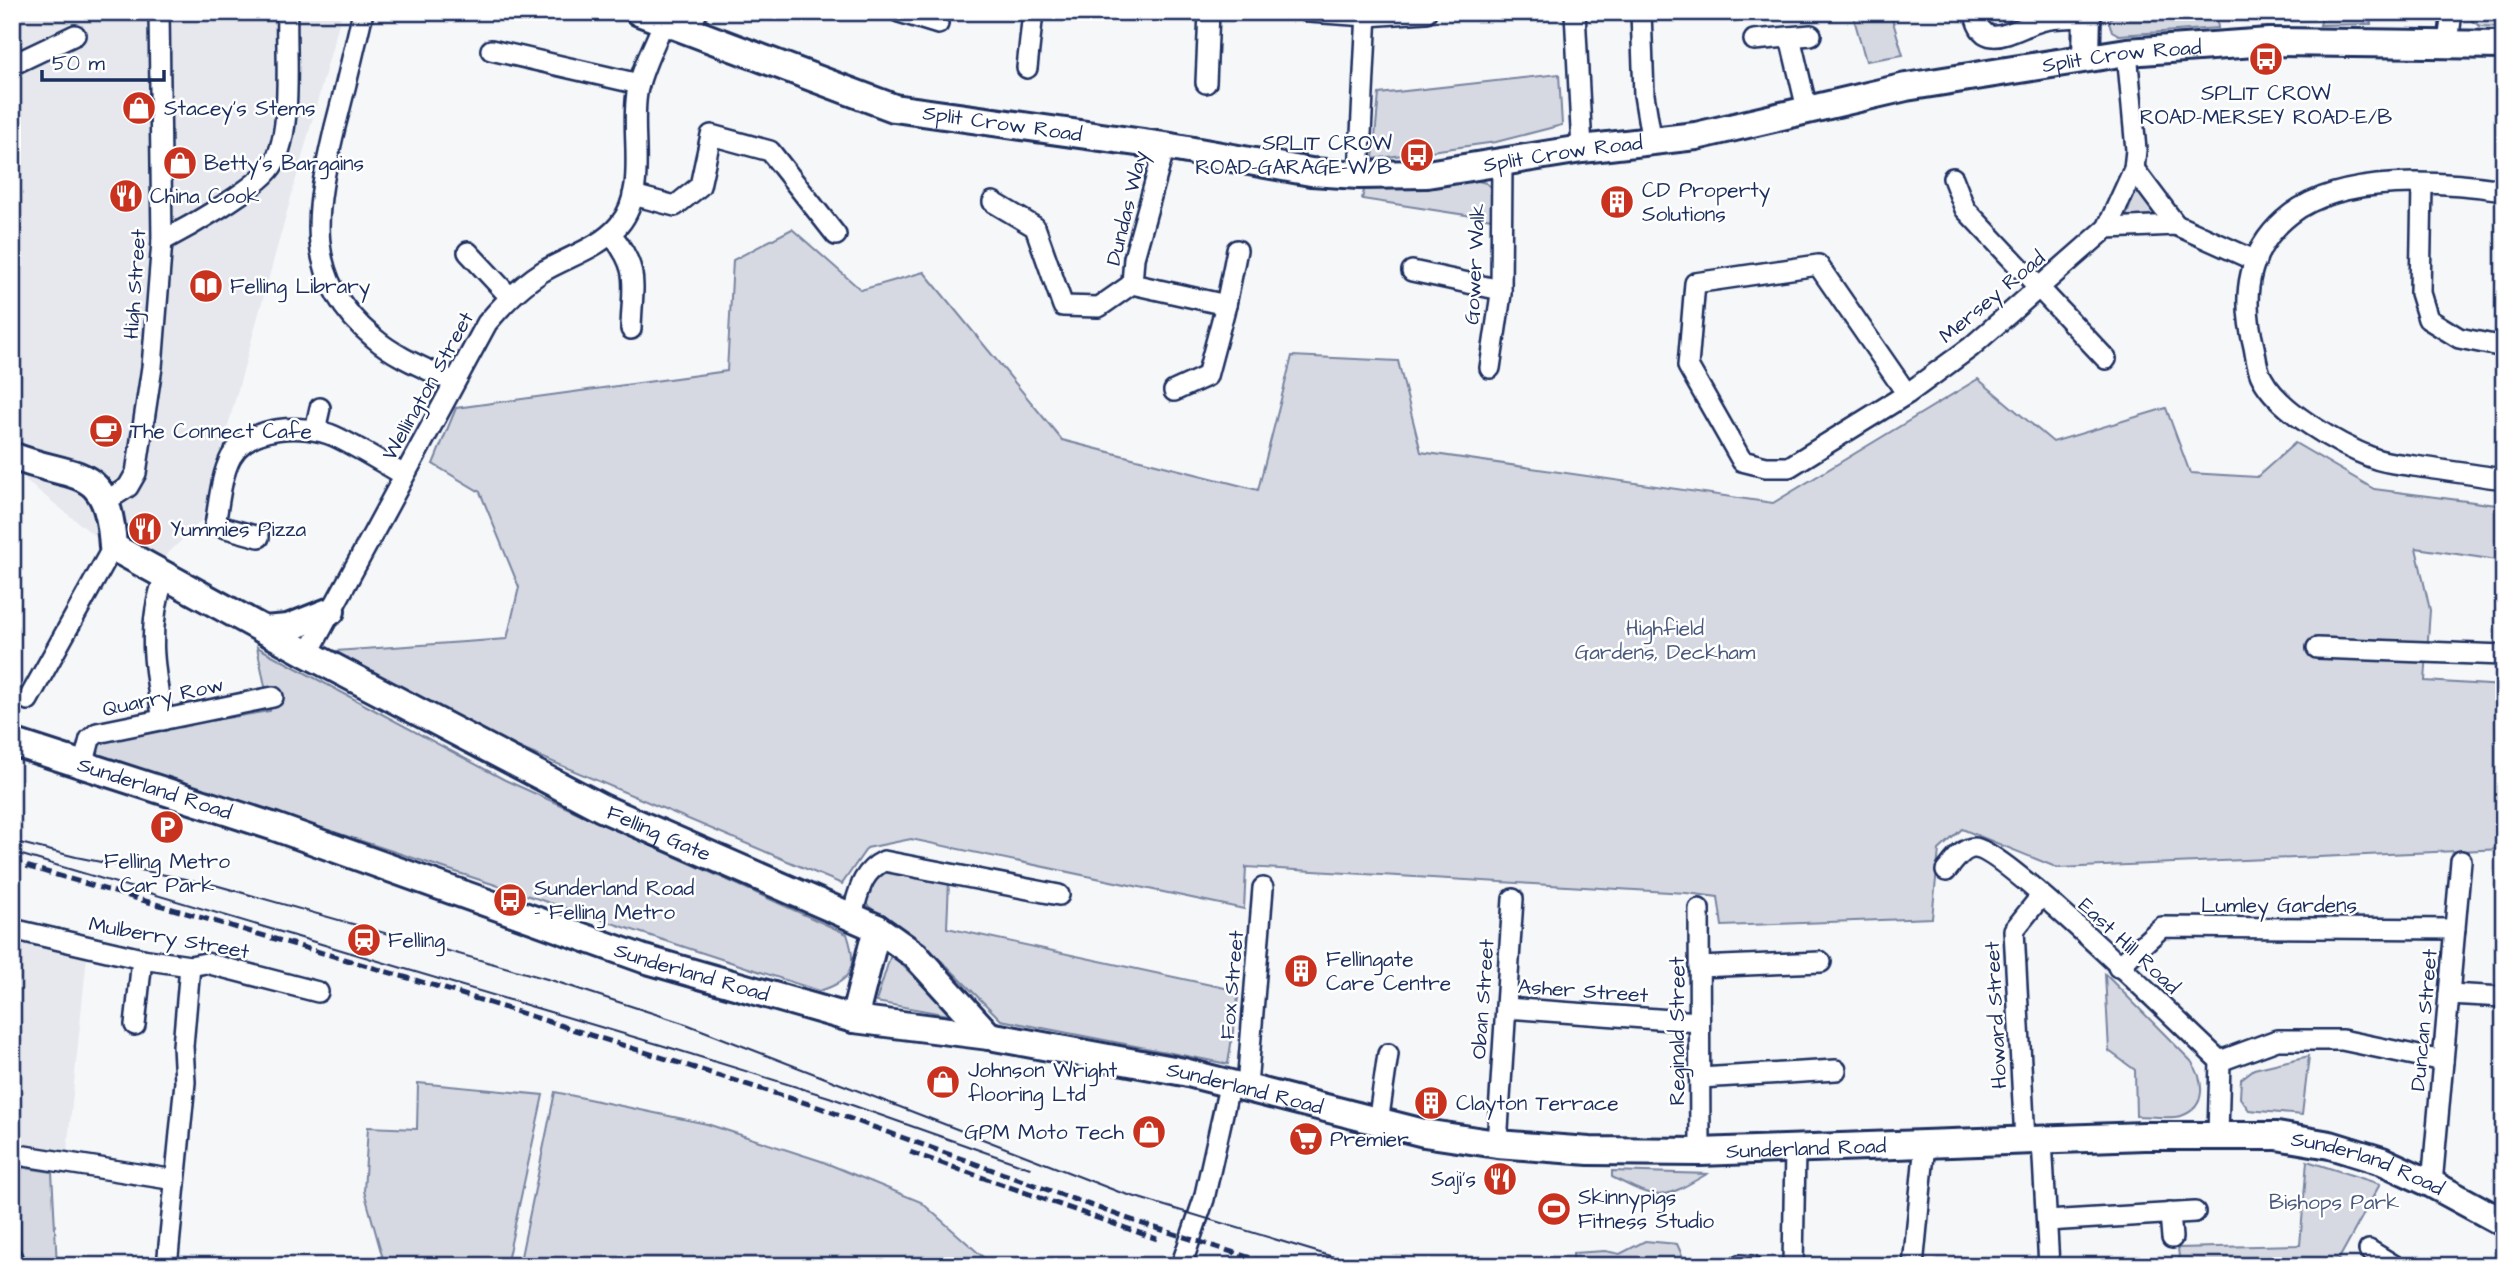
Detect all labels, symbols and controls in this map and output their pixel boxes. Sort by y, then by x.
street label: Split Crow Road [2040,32,2203,80]
scale bar [42,38,164,82]
bus stop icon: SPLIT CROW ROAD-MERSEY ROAD-E/B [2247,40,2285,78]
text: 50 m [52,49,106,78]
place label: SPLIT CROW ROAD-MERSEY ROAD-E/B [2140,79,2392,132]
shop icon: Stacey's Stems [120,89,158,127]
place label: Stacey's Stems [164,94,315,125]
street label: Split Crow Road [921,98,1084,149]
street label: Split Crow Road [1481,128,1644,179]
place label: SPLIT CROW ROAD-GARAGE-W/B [1195,129,1392,182]
bus stop icon: SPLIT CROW ROAD-GARAGE-W/B [1398,136,1436,174]
shop icon: Betty's Bargains [161,144,199,182]
street label: Dundas Way [1099,147,1157,269]
place label: Betty's Bargains [204,149,364,180]
place label: CD Property Solutions [1642,176,1771,229]
restaurant icon: China Cook [107,177,145,215]
place label: China Cook [150,182,260,211]
building icon: CD Property Solutions [1598,183,1636,221]
street label: Gower Walk [1457,203,1493,325]
street label: High Street [117,227,155,340]
street label: Mersey Road [1933,244,2053,352]
library icon: Felling Library [187,267,225,305]
place label: Felling Library [230,272,371,303]
street label: Wellington Street [375,306,483,467]
cafe icon: The Connect Cafe [87,412,125,450]
place label: The Connect Cafe [130,417,312,446]
restaurant icon: Yummies Pizza [126,510,164,548]
place label: Yummies Pizza [170,515,306,544]
park label: Highfield Gardens, Deckham [1575,614,1756,667]
street label: Quarry Row [100,670,227,726]
street label: Sunderland Road [74,750,236,827]
street label: Felling Gate [602,797,715,868]
parking icon: Felling Metro Car Park [148,808,186,846]
place label: Felling Metro Car Park [104,847,230,900]
place label: Sunderland Road - Felling Metro [534,874,695,929]
bus stop icon: Sunderland Road - Felling Metro [491,881,529,919]
street label: East Hill Road [2072,891,2186,1001]
street label: Lumley Gardens [2201,891,2357,922]
street label: Mulberry Street [86,910,252,968]
station icon: Felling [345,921,383,959]
place label: Felling [388,926,445,957]
street label: Fox Street [1213,929,1251,1041]
street label: Sunderland Road [610,935,773,1009]
street label: Oban Street [1464,938,1502,1060]
street label: Howard Street [1978,940,2014,1090]
place label: Fellingate Care Centre [1326,945,1451,998]
street label: Duncan Street [2403,947,2445,1092]
building icon: Fellingate Care Centre [1282,952,1320,990]
street label: Reginald Street [1663,956,1694,1105]
street label: Asher Street [1517,972,1650,1010]
street label: Sunderland Road [1164,1055,1327,1121]
place label: Johnson Wright flooring Ltd [968,1056,1118,1111]
shop icon: Johnson Wright flooring Ltd [924,1063,962,1101]
building icon: Clayton Terrace [1412,1084,1450,1122]
place label: Clayton Terrace [1456,1089,1619,1120]
shop icon: GPM Moto Tech [1130,1113,1168,1151]
place label: GPM Moto Tech [964,1118,1125,1147]
supermarket icon: Premier [1287,1120,1325,1158]
street label: Sunderland Road [2289,1124,2450,1203]
place label: Premier [1330,1125,1409,1154]
street label: Sunderland Road [1725,1131,1887,1166]
restaurant icon: Saji’s [1481,1160,1519,1198]
place label: Saji’s [1431,1165,1476,1194]
place label: Skinnypigs Fitness Studio [1578,1183,1714,1236]
park label: Bishops Park [2269,1188,2399,1218]
sports icon: Skinnypigs Fitness Studio [1535,1190,1573,1228]

